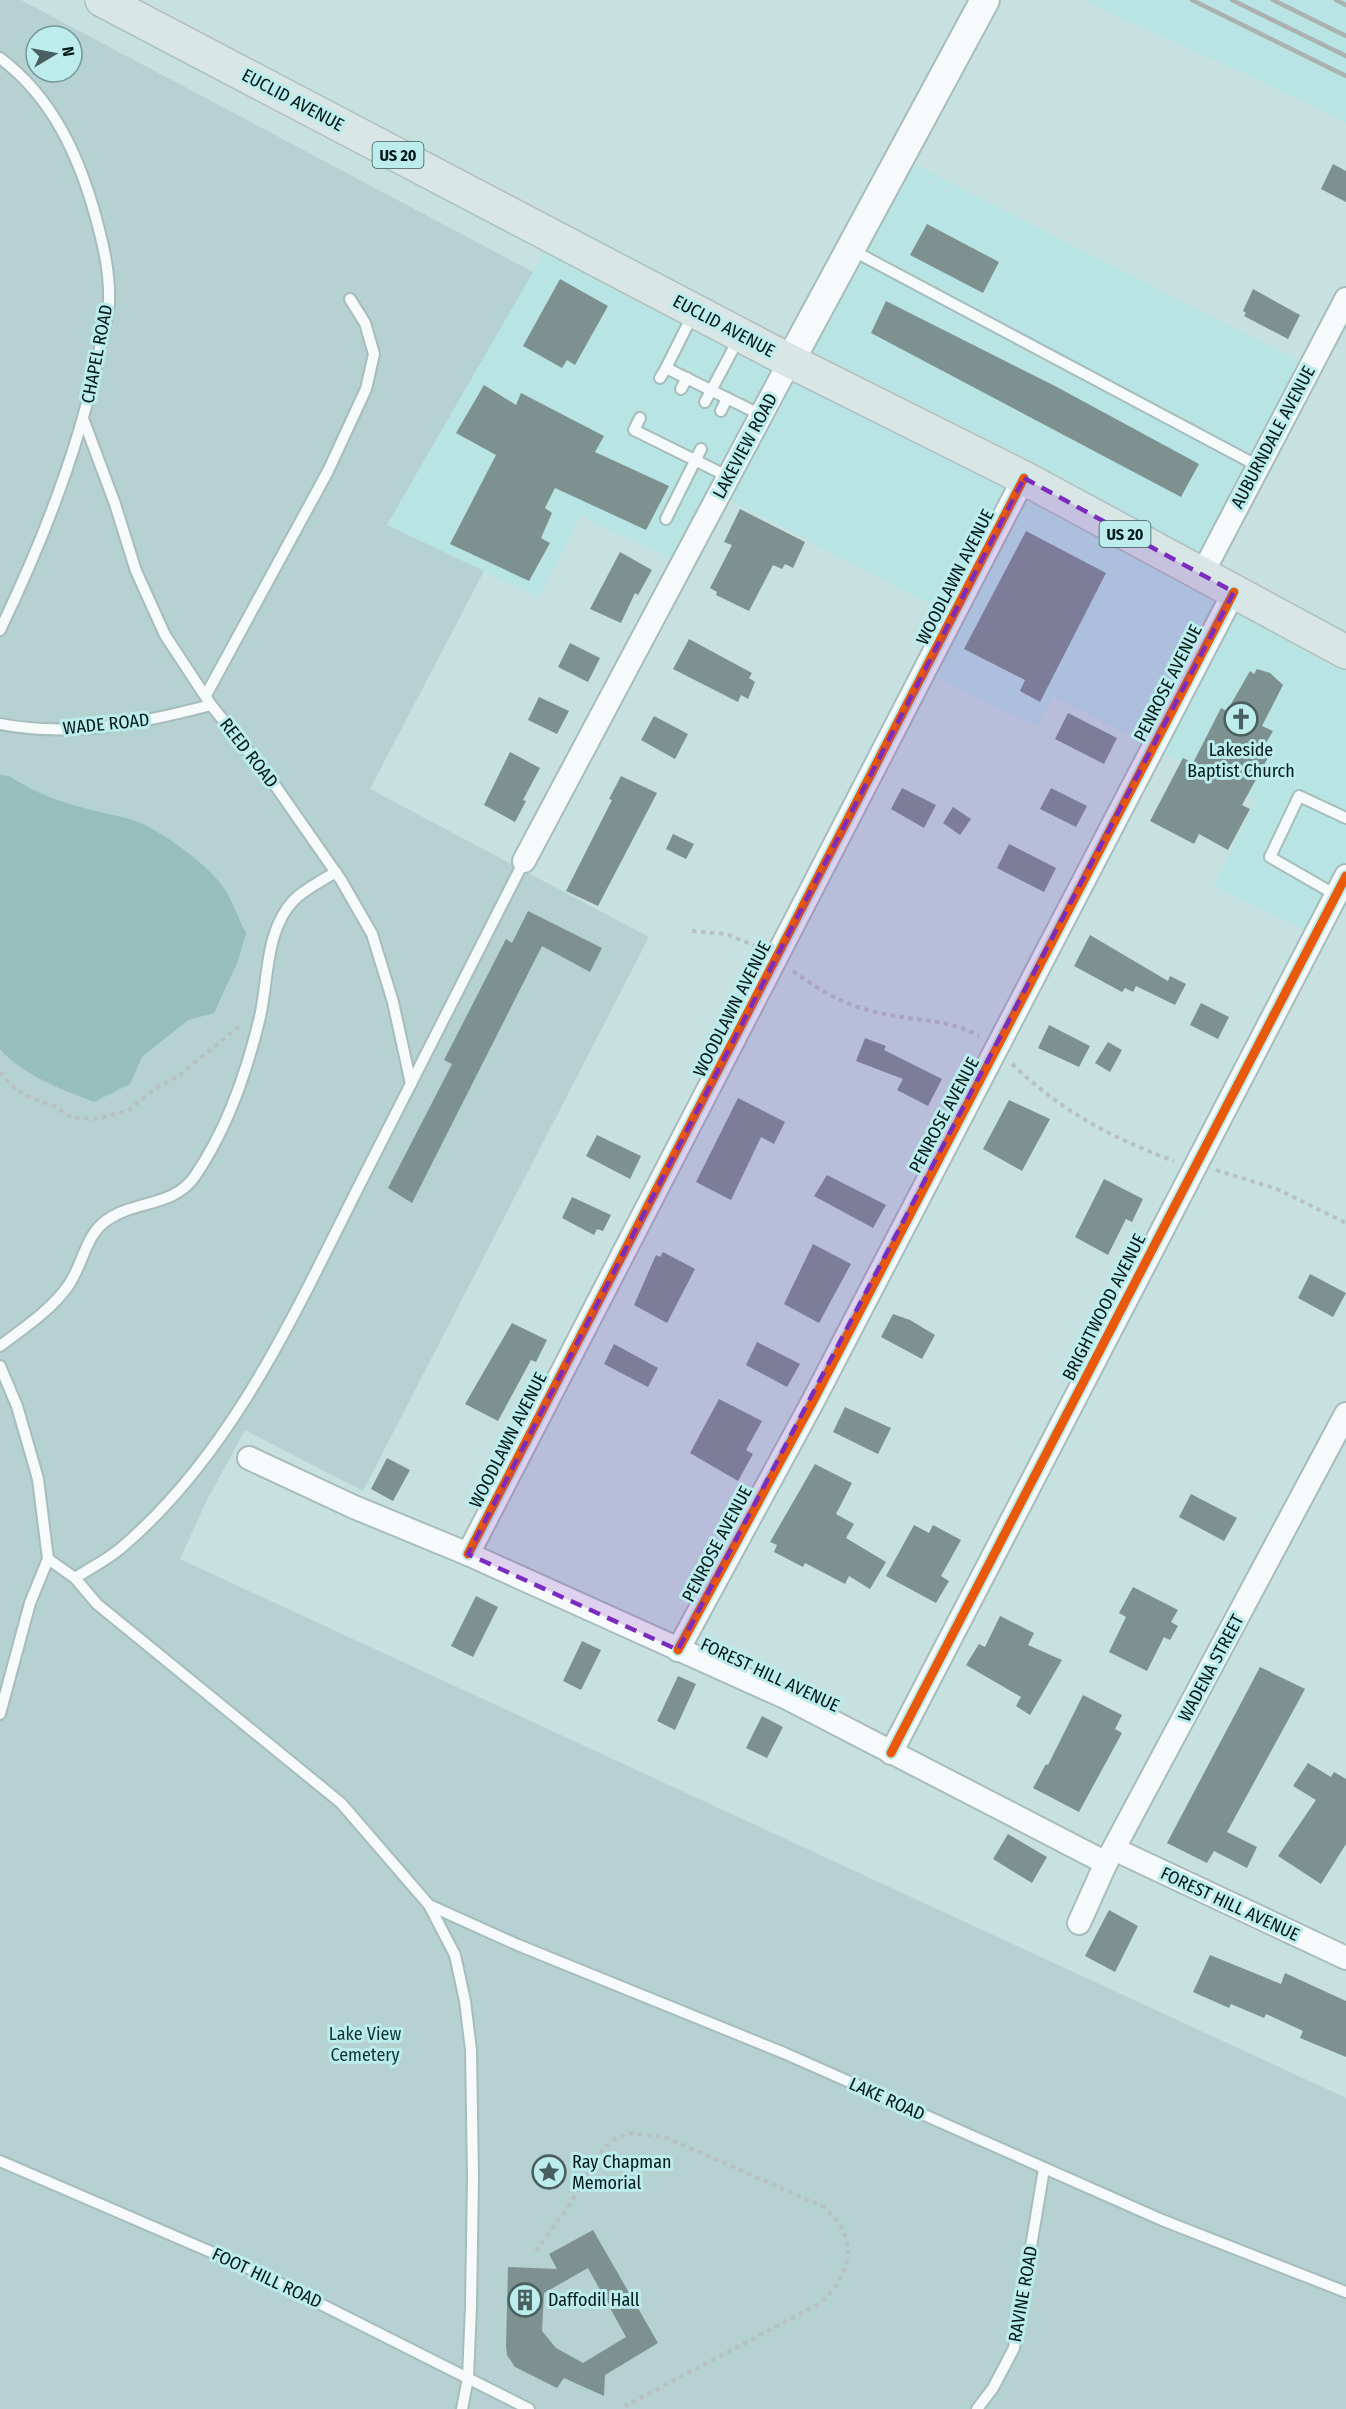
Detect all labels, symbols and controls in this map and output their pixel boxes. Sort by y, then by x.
north arrow [24,24,84,84]
text: N [58,45,78,58]
street label: EUCLID AVENUE [238,64,348,136]
road number: US 20 [372,142,424,168]
street label: EUCLID AVENUE [669,290,779,362]
street label: CHAPEL ROAD [77,303,117,405]
street label: AUBURNDALE AVENUE [1226,362,1320,512]
street label: LAKEVIEW ROAD [708,390,782,502]
street label: WOODLAWN AVENUE [911,505,999,649]
road number: US 20 [1100,521,1150,547]
street label: PENROSE AVENUE [1129,621,1207,745]
church icon: Lakeside Baptist Church [1223,701,1259,737]
street label: WADE ROAD [62,709,150,739]
street label: REED ROAD [215,714,283,792]
place label: Lakeside Baptist Church [1187,739,1295,782]
street label: WOODLAWN AVENUE [688,937,776,1081]
street label: PENROSE AVENUE [904,1053,984,1177]
street label: BRIGHTWOOD AVENUE [1058,1230,1150,1384]
street label: WOODLAWN AVENUE [464,1368,552,1512]
street label: PENROSE AVENUE [677,1482,757,1606]
street label: WADENA STREET [1174,1610,1249,1725]
street label: FOREST HILL AVENUE [697,1633,843,1717]
street label: FOREST HILL AVENUE [1157,1862,1303,1946]
park label: Lake View Cemetery [329,2023,401,2066]
street label: LAKE ROAD [846,2073,928,2125]
place label: Ray Chapman Memorial [572,2151,671,2194]
place icon: Ray Chapman Memorial [531,2154,567,2190]
street label: FOOT HILL ROAD [209,2243,325,2313]
street label: RAVINE ROAD [1004,2244,1042,2344]
building icon: Daffodil Hall [507,2282,543,2318]
place label: Daffodil Hall [548,2289,640,2311]

